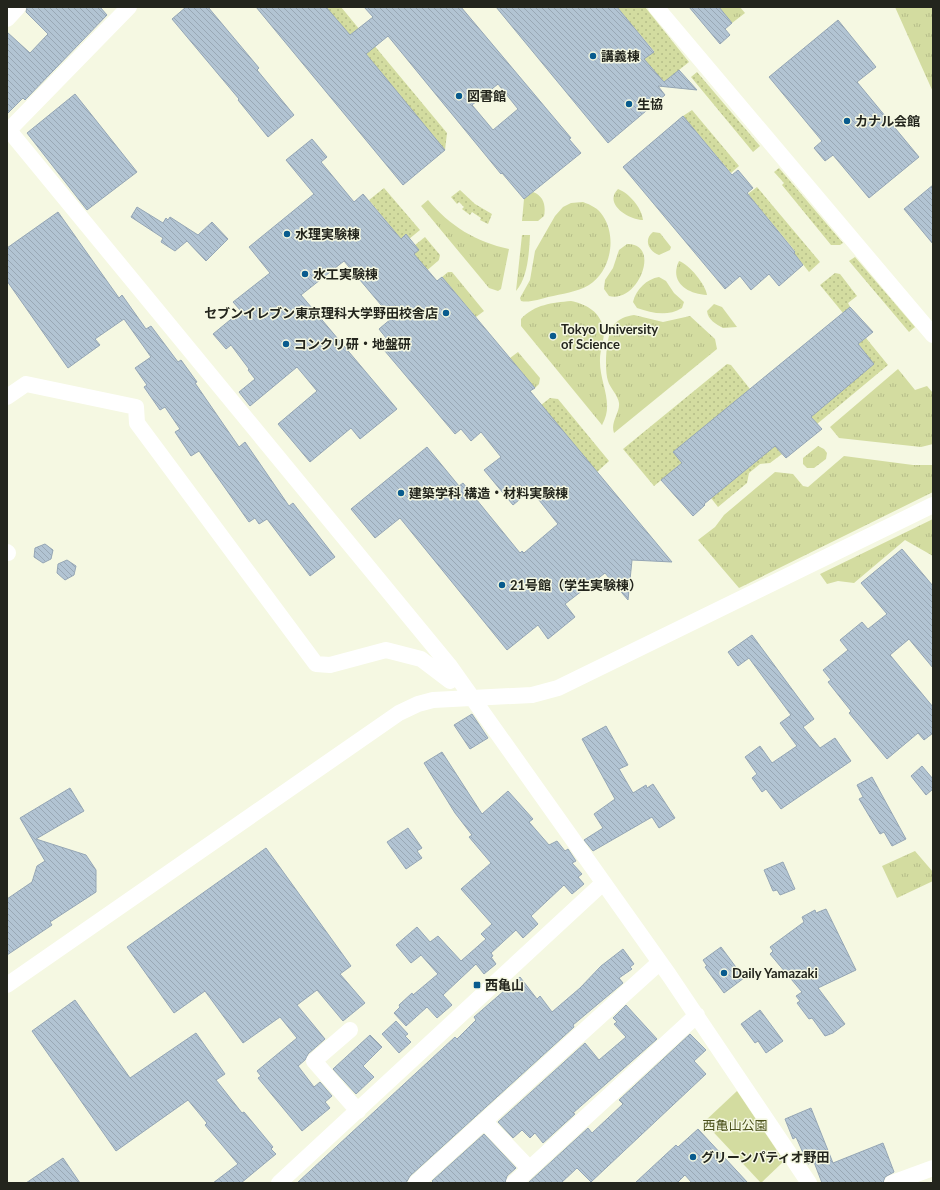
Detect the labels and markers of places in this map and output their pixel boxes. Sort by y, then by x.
place label: 講義棟 [601,48,640,64]
marker: 講義棟 [588,51,598,61]
place label: 図書館 [467,88,506,104]
marker: 図書館 [454,91,464,101]
place label: 生協 [637,96,663,112]
marker: 生協 [624,99,634,109]
place label: カナル会館 [855,113,920,129]
marker: カナル会館 [842,116,852,126]
place label: 水理実験棟 [295,226,360,242]
marker: 水理実験棟 [282,229,292,239]
place label: 水工実験棟 [313,266,378,282]
marker: 水工実験棟 [300,269,310,279]
place label: セブンイレブン東京理科大学野田校舎店 [204,305,438,321]
marker: セブンイレブン東京理科大学野田校舎店 [441,308,451,318]
place label: Tokyo University of Science [561,321,658,352]
marker: Tokyo University of Science [548,331,558,341]
place label: コンクリ研・地盤研 [294,336,411,352]
marker: コンクリ研・地盤研 [281,339,291,349]
place label: 建築学科 構造・材料実験棟 [409,485,568,501]
marker: 建築学科 構造・材料実験棟 [396,488,406,498]
place label: 21号館（学生実験棟） [510,577,642,593]
marker: 21号館（学生実験棟） [497,580,507,590]
place label: Daily Yamazaki [732,965,818,981]
marker: Daily Yamazaki [719,968,729,978]
place label: 西亀山 [485,977,524,993]
marker: 西亀山 [472,980,482,990]
place label: グリーンパティオ野田 [701,1149,830,1165]
marker: グリーンパティオ野田 [688,1152,698,1162]

